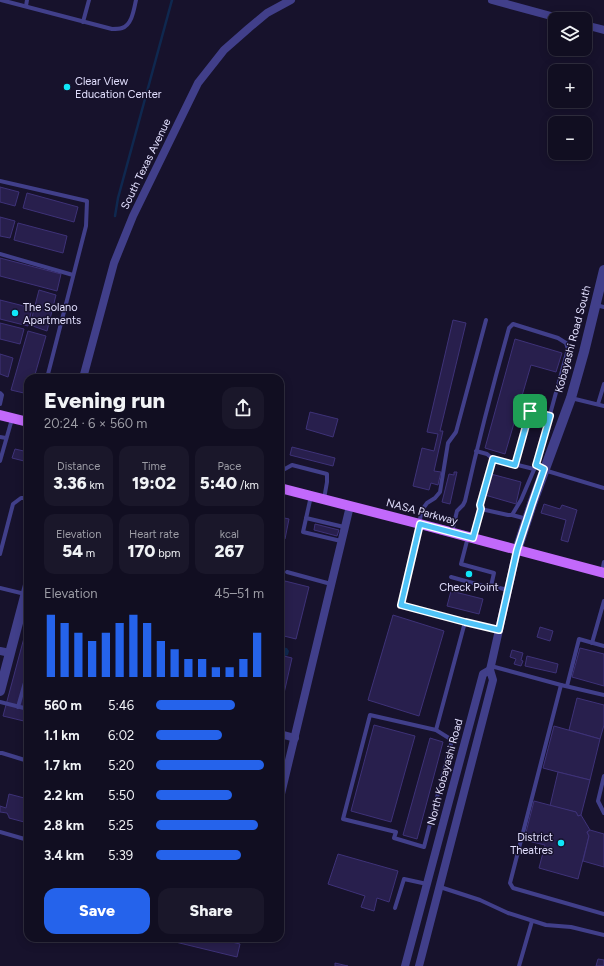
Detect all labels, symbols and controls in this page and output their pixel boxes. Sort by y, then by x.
map controls [548,12,592,160]
button: layers [548,12,592,56]
button: + [548,64,592,108]
place label: Clear View Education Center [75,75,162,101]
marker: Clear View Education Center [62,82,72,92]
street label: South Texas Avenue [118,116,174,212]
button: − [548,116,592,160]
street label: Kobayashi Road South [552,284,594,394]
place label: The Solano Apartments [23,301,81,327]
marker: The Solano Apartments [10,308,20,318]
text: Evening run [44,387,165,414]
button: share [222,387,264,429]
pin [513,394,547,428]
icon: arrive [519,400,541,422]
text: 20:24 · 6 × 560 m [44,416,147,431]
text: Distance [57,460,100,473]
text: Time [142,460,166,473]
text: Pace [217,460,241,473]
text: 3.36 [53,473,87,493]
text: 19:02 [132,473,176,493]
text: 5:40 [200,473,237,493]
text: km [87,479,104,492]
text: /km [237,479,259,492]
street label: NASA Parkway [385,496,459,528]
text: Elevation [56,528,101,541]
text: Heart rate [129,528,179,541]
text: kcal [220,528,239,541]
text: 54 [62,541,83,561]
text: 170 [128,541,155,561]
text: 267 [215,541,244,561]
text: m [83,547,95,560]
text: bpm [155,547,180,560]
marker: Check Point [464,569,474,579]
place label: Check Point [439,581,499,594]
text: Elevation [44,586,97,601]
text: 45–51 m [214,586,264,601]
text: 560 m [44,698,82,713]
text: 5:46 [108,698,134,713]
street label: North Kobayashi Road [425,717,465,827]
text: 1.1 km [44,728,80,743]
text: 6:02 [108,728,134,743]
text: 1.7 km [44,758,81,773]
text: 5:20 [108,758,134,773]
text: 2.2 km [44,788,84,803]
text: 5:50 [108,788,135,803]
text: 2.8 km [44,818,84,833]
text: 5:25 [108,818,134,833]
place label: District Theatres [510,831,553,857]
marker: District Theatres [556,838,566,848]
text: 3.4 km [44,848,84,863]
text: 5:39 [108,848,133,863]
button: Save [44,888,150,934]
button: Share [158,888,264,934]

